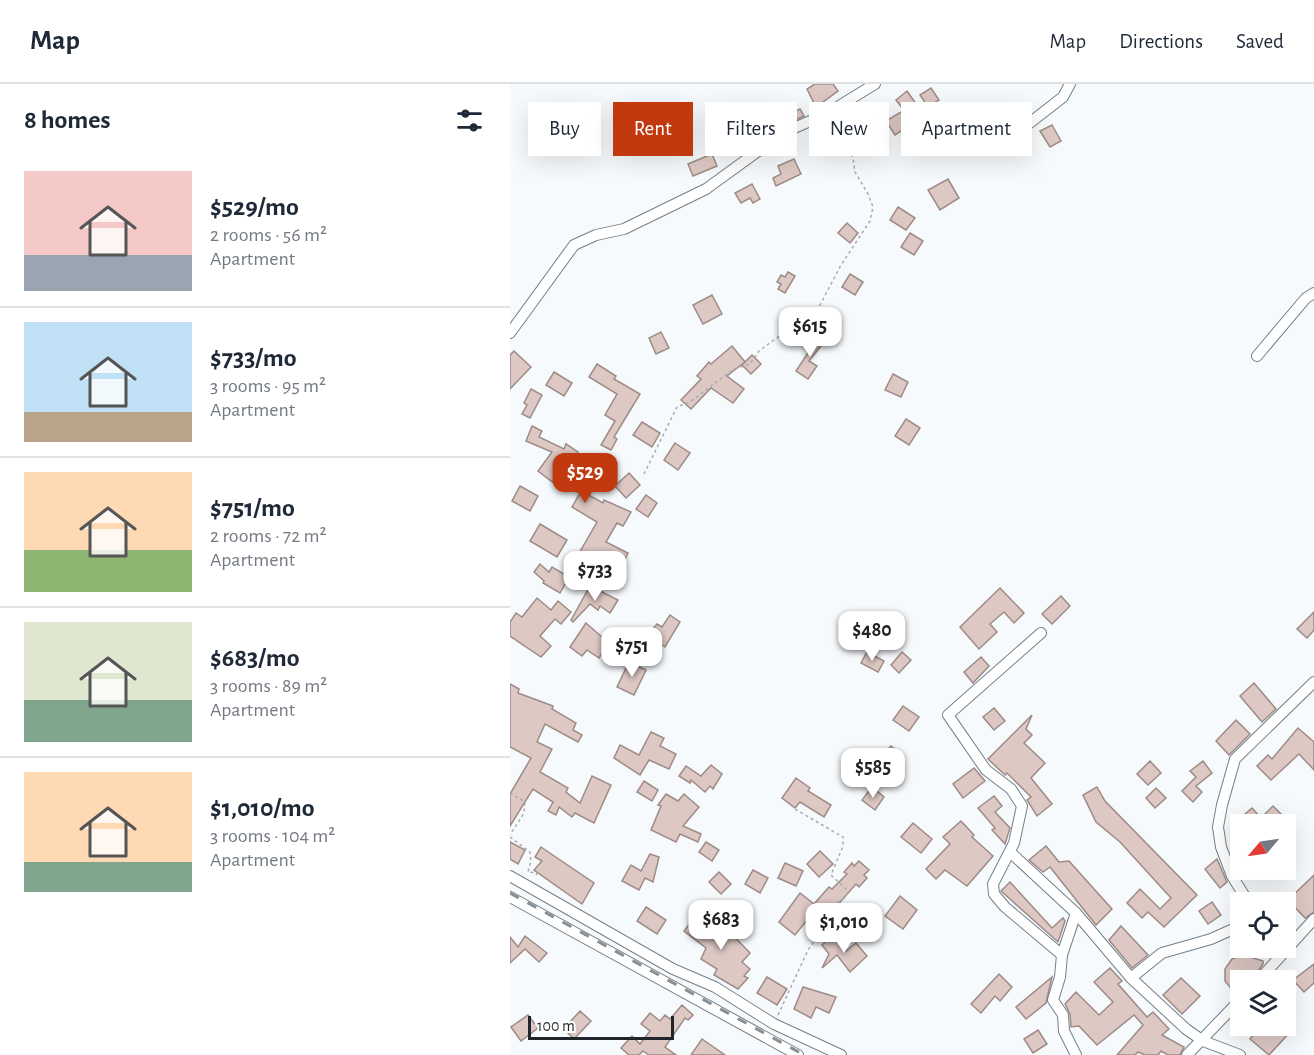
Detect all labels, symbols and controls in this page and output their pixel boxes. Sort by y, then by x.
text: Map [30,27,80,55]
text: Map [1050,31,1086,52]
text: Directions [1119,31,1203,52]
text: Saved [1236,31,1284,52]
chip: Buy [528,102,601,156]
chip: Rent [613,102,693,156]
chip: Filters [705,102,797,156]
chip: New [809,102,889,156]
chip: Apartment [901,102,1032,156]
icon: filters [453,104,486,137]
text: 8 homes [24,107,111,133]
text: $529/mo [210,194,299,220]
icon: home [72,195,144,267]
text: 2 rooms · 56 m² [210,225,327,245]
text: Apartment [210,249,295,269]
pin: $615 [774,307,846,358]
text: $615 [793,316,827,336]
text: $733/mo [210,345,297,371]
icon: home [72,346,144,418]
text: 3 rooms · 95 m² [210,376,326,396]
text: Apartment [210,400,295,420]
pin: $529 [549,453,621,504]
text: $529 [567,462,603,482]
text: $751/mo [210,495,295,521]
icon: home [72,496,144,568]
text: 2 rooms · 72 m² [210,526,327,546]
text: Apartment [210,550,295,570]
pin: $733 [559,551,631,602]
text: $733 [578,560,612,580]
pin: $480 [836,611,908,662]
text: $480 [852,620,892,640]
pin: $751 [596,627,668,678]
text: $751 [615,636,649,656]
text: $683/mo [210,645,300,671]
icon: home [72,646,144,718]
text: 3 rooms · 89 m² [210,676,327,696]
text: Apartment [210,700,295,720]
pin: $585 [837,748,909,799]
text: $585 [855,757,891,777]
text: $1,010/mo [210,795,315,821]
icon: home [72,796,144,868]
north arrow [1230,814,1296,880]
map controls [1230,814,1296,1036]
text: 3 rooms · 104 m² [210,826,335,846]
text: Apartment [210,850,295,870]
button: locate [1230,892,1296,958]
pin: $683 [685,900,757,951]
pin: $1,010 [795,903,893,954]
text: $683 [702,909,740,929]
text: $1,010 [820,912,868,932]
button: layers [1230,970,1296,1036]
scale bar [528,1013,674,1040]
text: 100 m [537,1018,575,1034]

